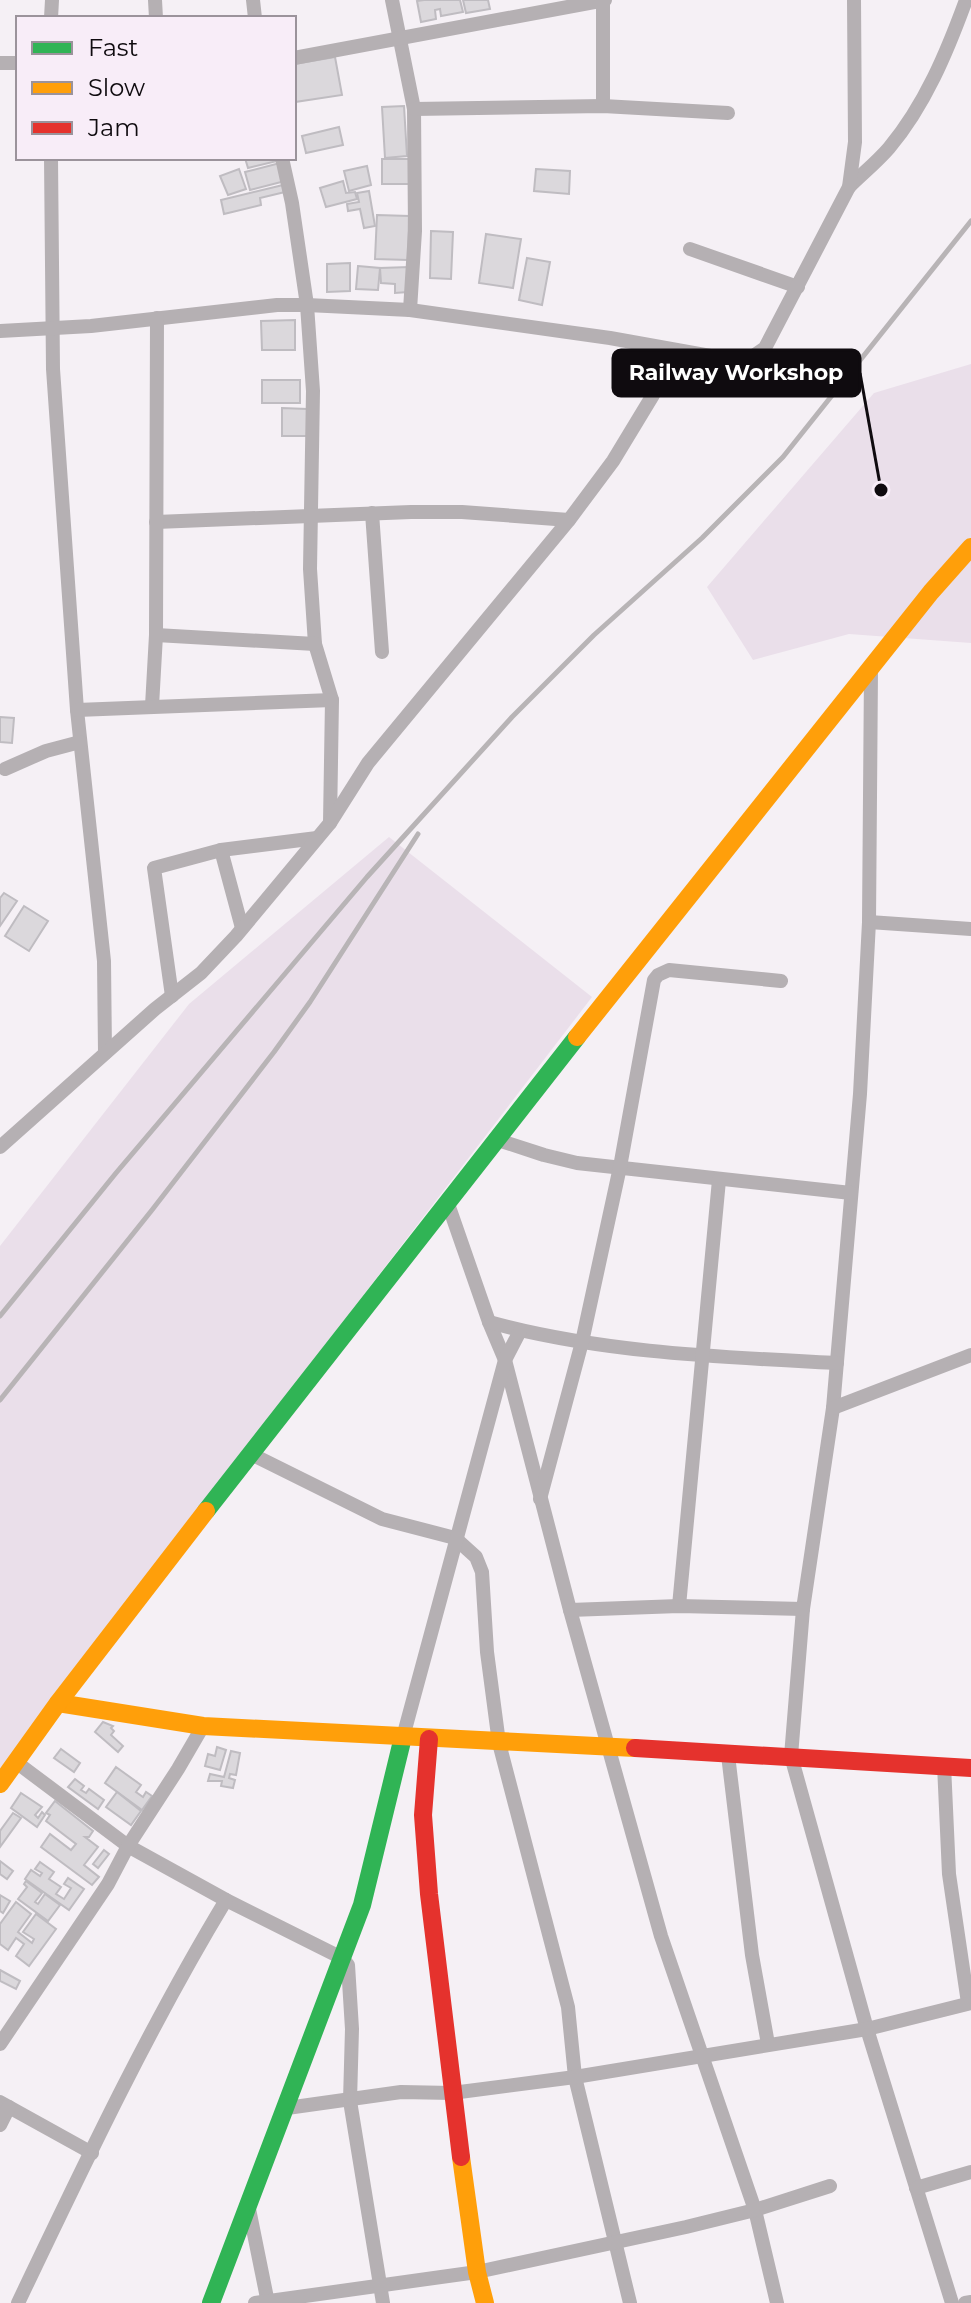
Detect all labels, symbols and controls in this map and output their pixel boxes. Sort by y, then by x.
legend [16,16,296,160]
text: Fast [88,33,139,62]
text: Slow [88,73,145,102]
text: Jam [87,113,140,142]
callout: Railway Workshop [613,350,860,396]
text: Railway Workshop [629,359,843,386]

